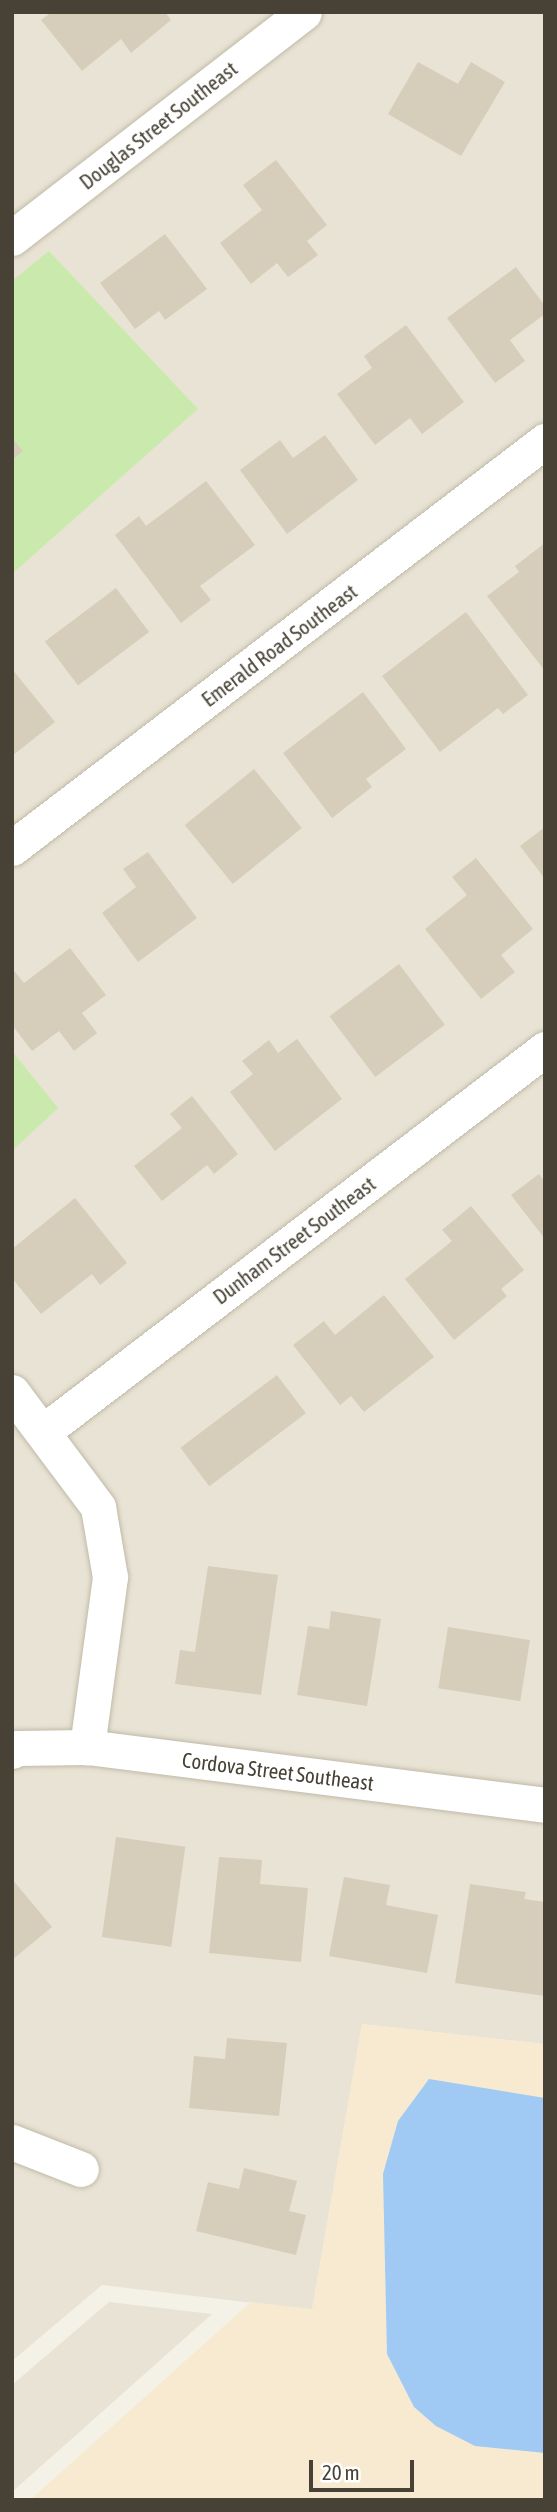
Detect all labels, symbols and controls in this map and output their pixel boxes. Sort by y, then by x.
street label: Douglas Street Southeast [74,56,242,194]
street label: Emerald Road Southeast [196,578,362,712]
street label: Dunham Street Southeast [208,1171,380,1309]
street label: Cordova Street Southeast [181,1747,375,1795]
scale bar [312,2446,417,2490]
text: 20 m [322,2460,360,2484]

